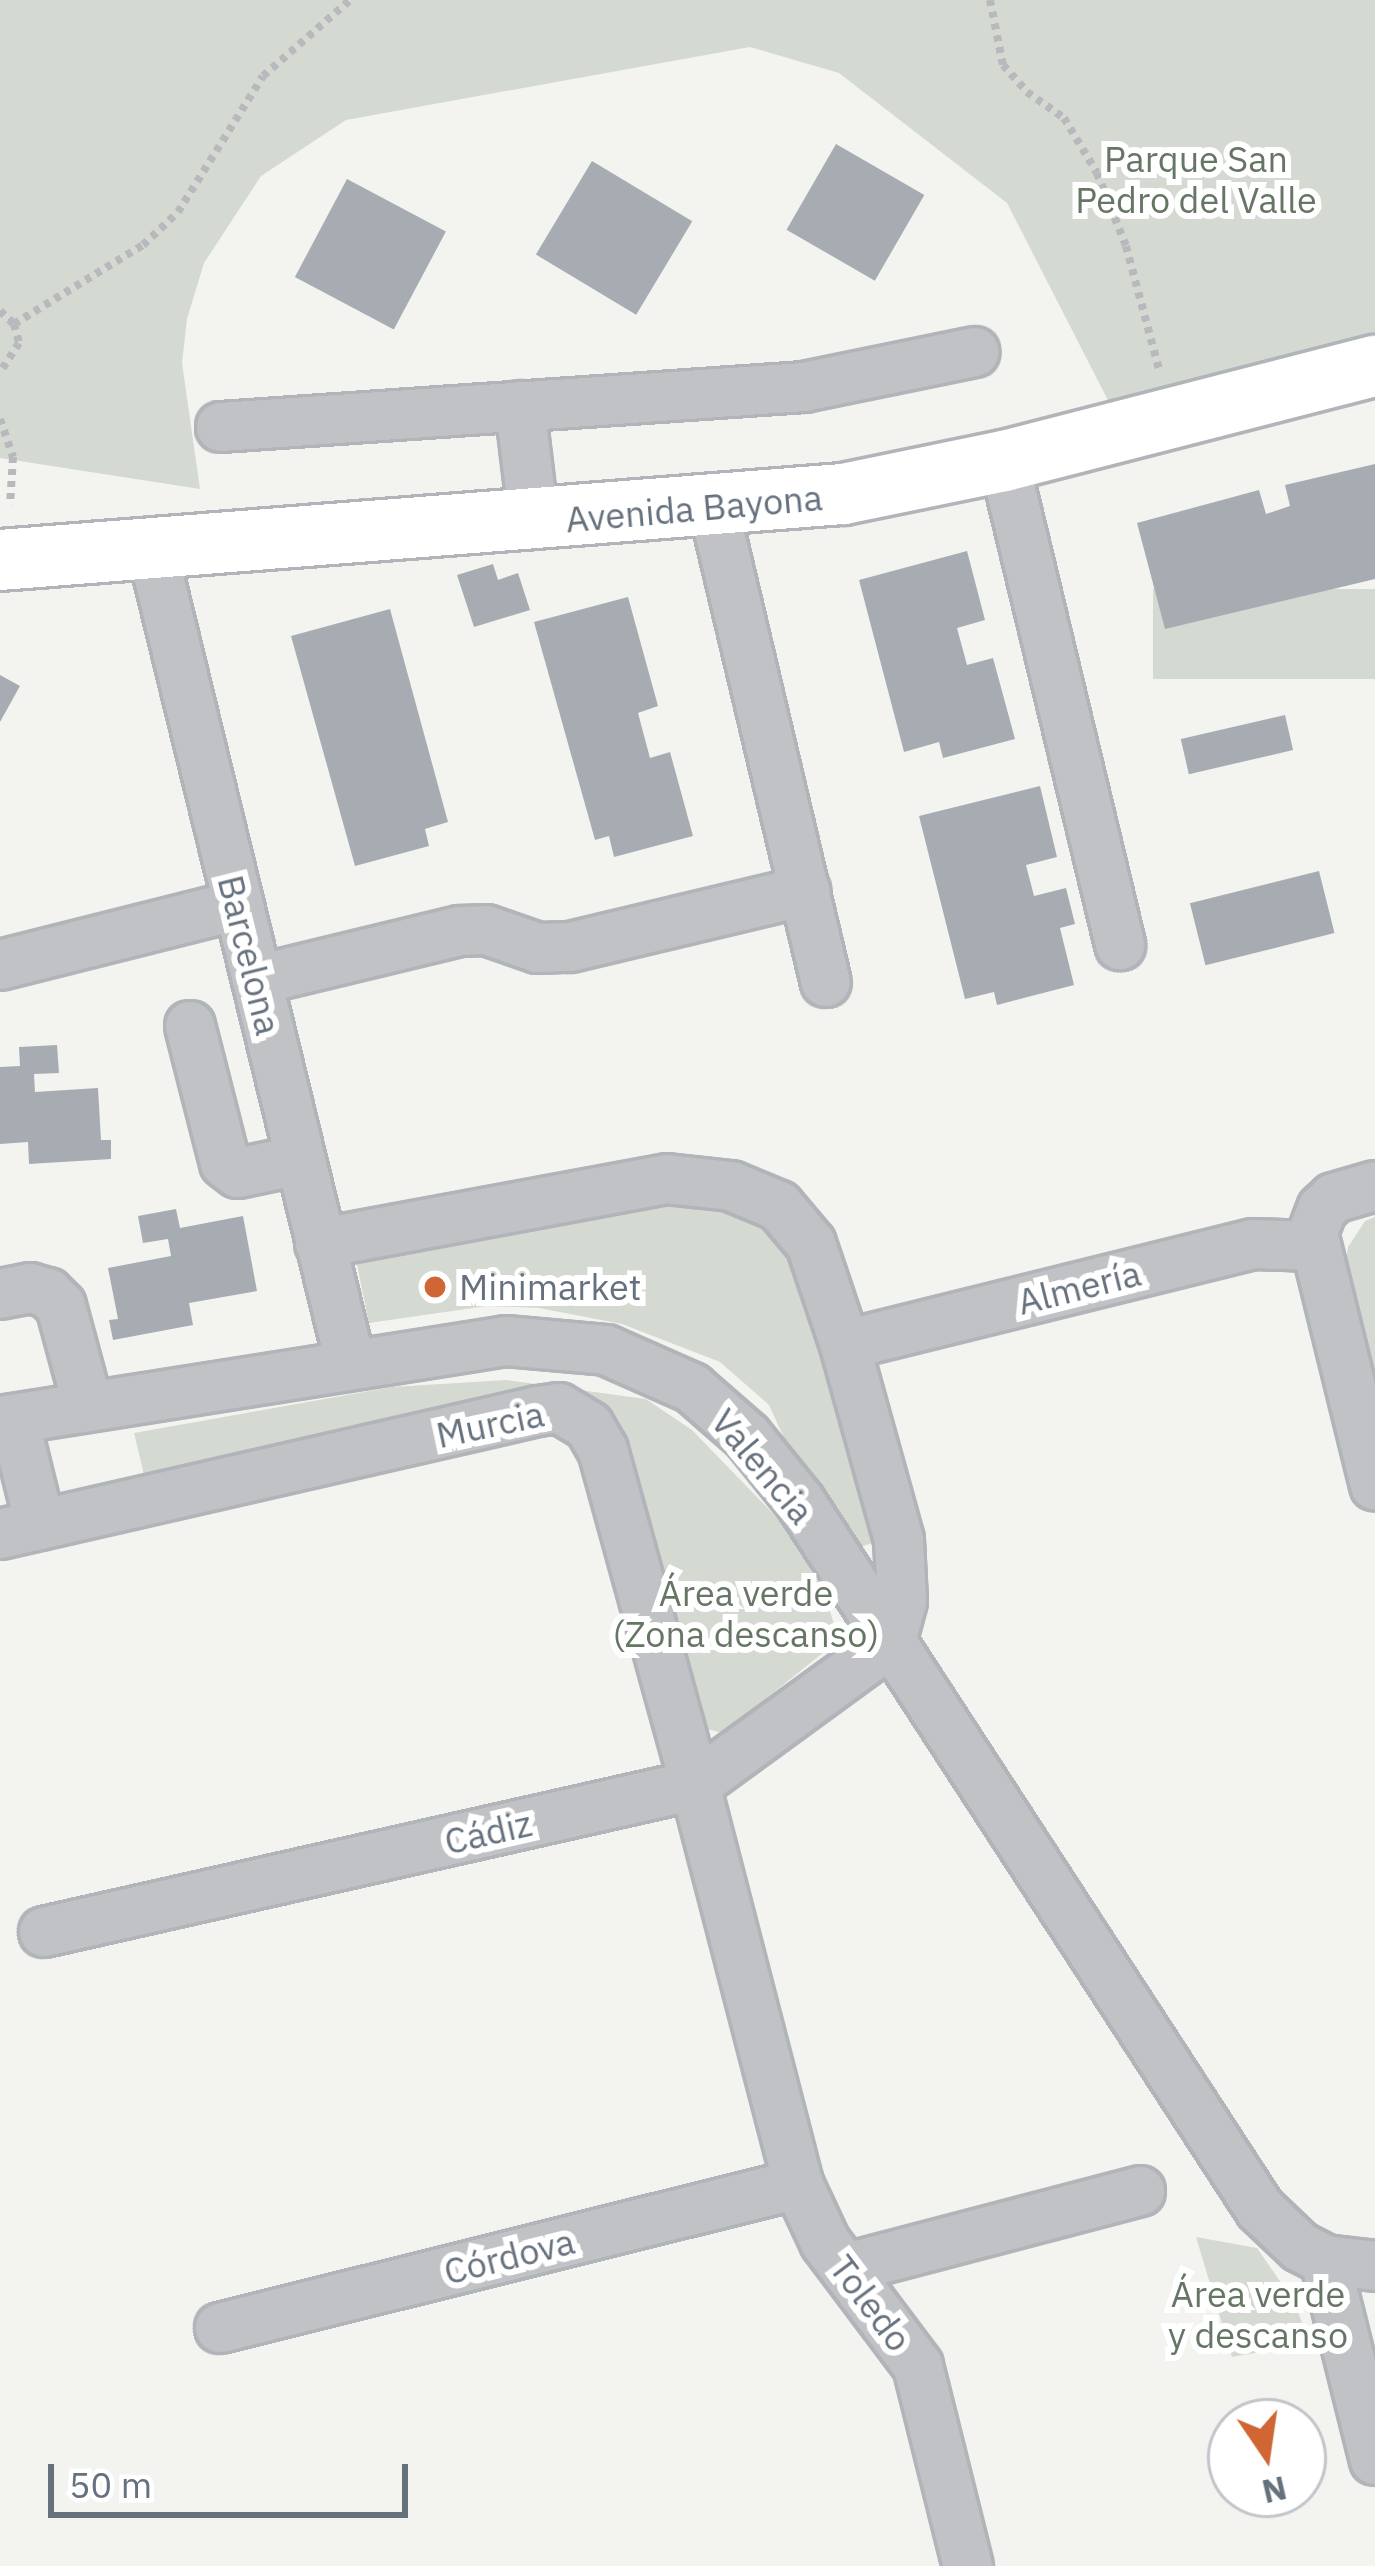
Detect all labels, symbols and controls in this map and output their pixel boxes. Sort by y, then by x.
park label: Parque San Pedro del Valle [1075,136,1317,221]
street label: Avenida Bayona [564,475,824,541]
street label: Barcelona [209,871,291,1039]
street label: Almería [1013,1251,1145,1323]
place label: Minimarket [459,1265,641,1309]
marker: Minimarket [422,1274,448,1300]
street label: Murcia [432,1392,548,1456]
street label: Valencia [703,1400,823,1532]
park label: Área verde (Zona descanso) [613,1570,879,1655]
street label: Cádiz [440,1801,536,1863]
street label: Córdova [439,2219,579,2293]
street label: Toledo [821,2246,921,2360]
park label: Área verde y descanso [1168,2271,1348,2356]
north arrow [1207,2398,1327,2518]
scale bar [54,2440,414,2514]
text: 50 m [69,2461,152,2508]
text: N [1258,2467,1291,2514]

